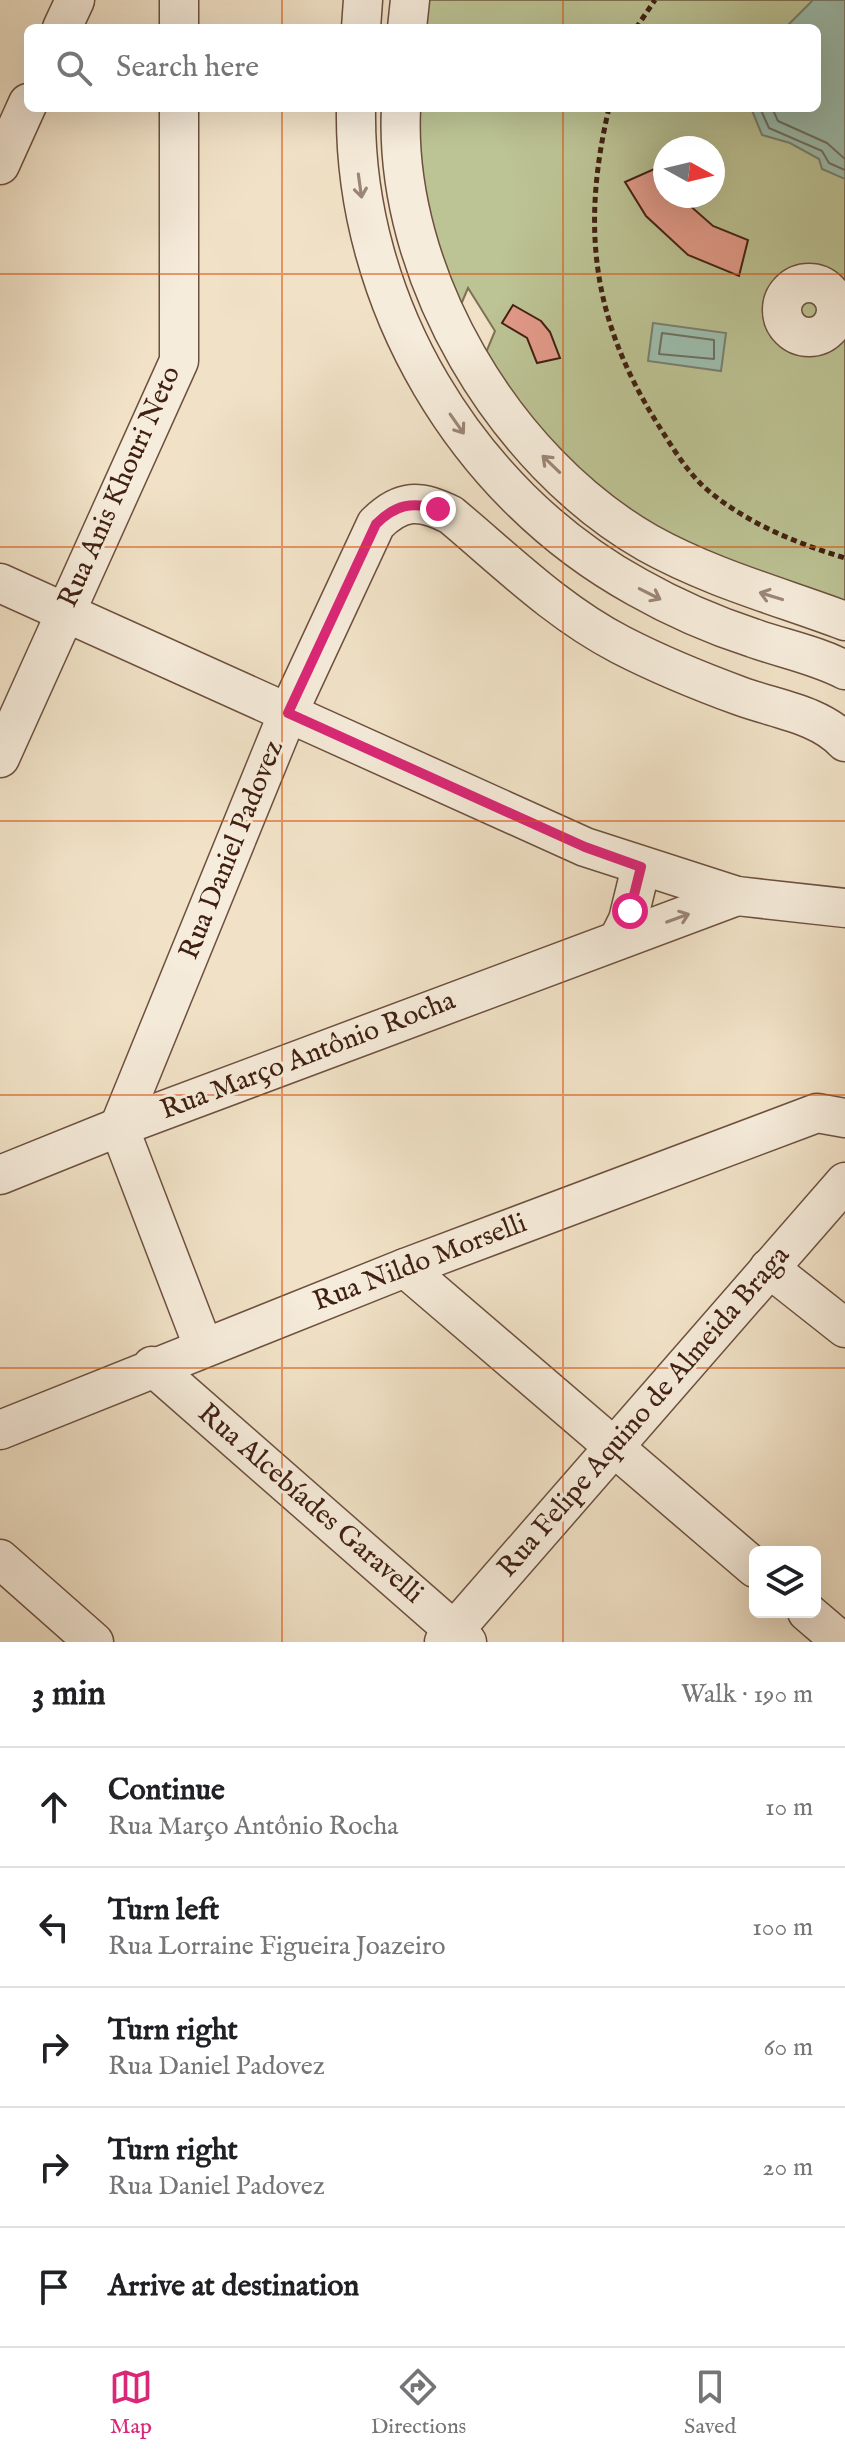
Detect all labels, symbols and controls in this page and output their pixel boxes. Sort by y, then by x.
search box [24,24,821,112]
icon: search [52,46,96,90]
text: Search here [116,49,259,87]
north arrow [653,136,725,208]
one-way arrow [354,173,369,198]
street label: Rua Anis Khouri Neto [51,361,189,613]
one-way arrow [449,412,465,434]
one-way arrow [542,455,561,474]
route end [420,491,456,527]
one-way arrow [638,587,662,603]
one-way arrow [759,588,785,603]
street label: Rua Daniel Padovez [172,735,292,965]
route start [612,893,648,929]
one-way arrow [665,910,689,924]
street label: Rua Março Antônio Rocha [156,983,461,1128]
street label: Rua Nildo Morselli [308,1206,532,1320]
street label: Rua Felipe Aquino de Almeida Braga [490,1238,798,1585]
street label: Rua Alcebíades Garavelli [190,1396,430,1612]
map controls [749,1546,821,1618]
button: layers [749,1546,821,1618]
text: 3 min [32,1673,106,1716]
text: Walk · 190 m [681,1678,813,1711]
text: Continue [108,1772,225,1810]
icon: ahead [32,1785,76,1829]
text: 10 m [765,1791,813,1824]
text: Rua Março Antônio Rocha [108,1810,399,1843]
text: Turn left [108,1892,219,1930]
icon: left [32,1905,76,1949]
text: 100 m [752,1911,813,1944]
text: Rua Lorraine Figueira Joazeiro [108,1930,446,1963]
text: Turn right [108,2012,238,2050]
icon: right [32,2025,76,2069]
text: 60 m [764,2031,813,2064]
text: Rua Daniel Padovez [108,2050,325,2083]
text: Turn right [108,2132,238,2170]
icon: right [32,2145,76,2189]
text: 20 m [762,2151,813,2184]
text: Rua Daniel Padovez [108,2170,325,2203]
icon: arrive [32,2265,76,2309]
text: Arrive at destination [108,2268,359,2306]
tab: Map [109,2365,153,2441]
tab: Directions [371,2365,466,2441]
tab: Saved [684,2365,736,2441]

